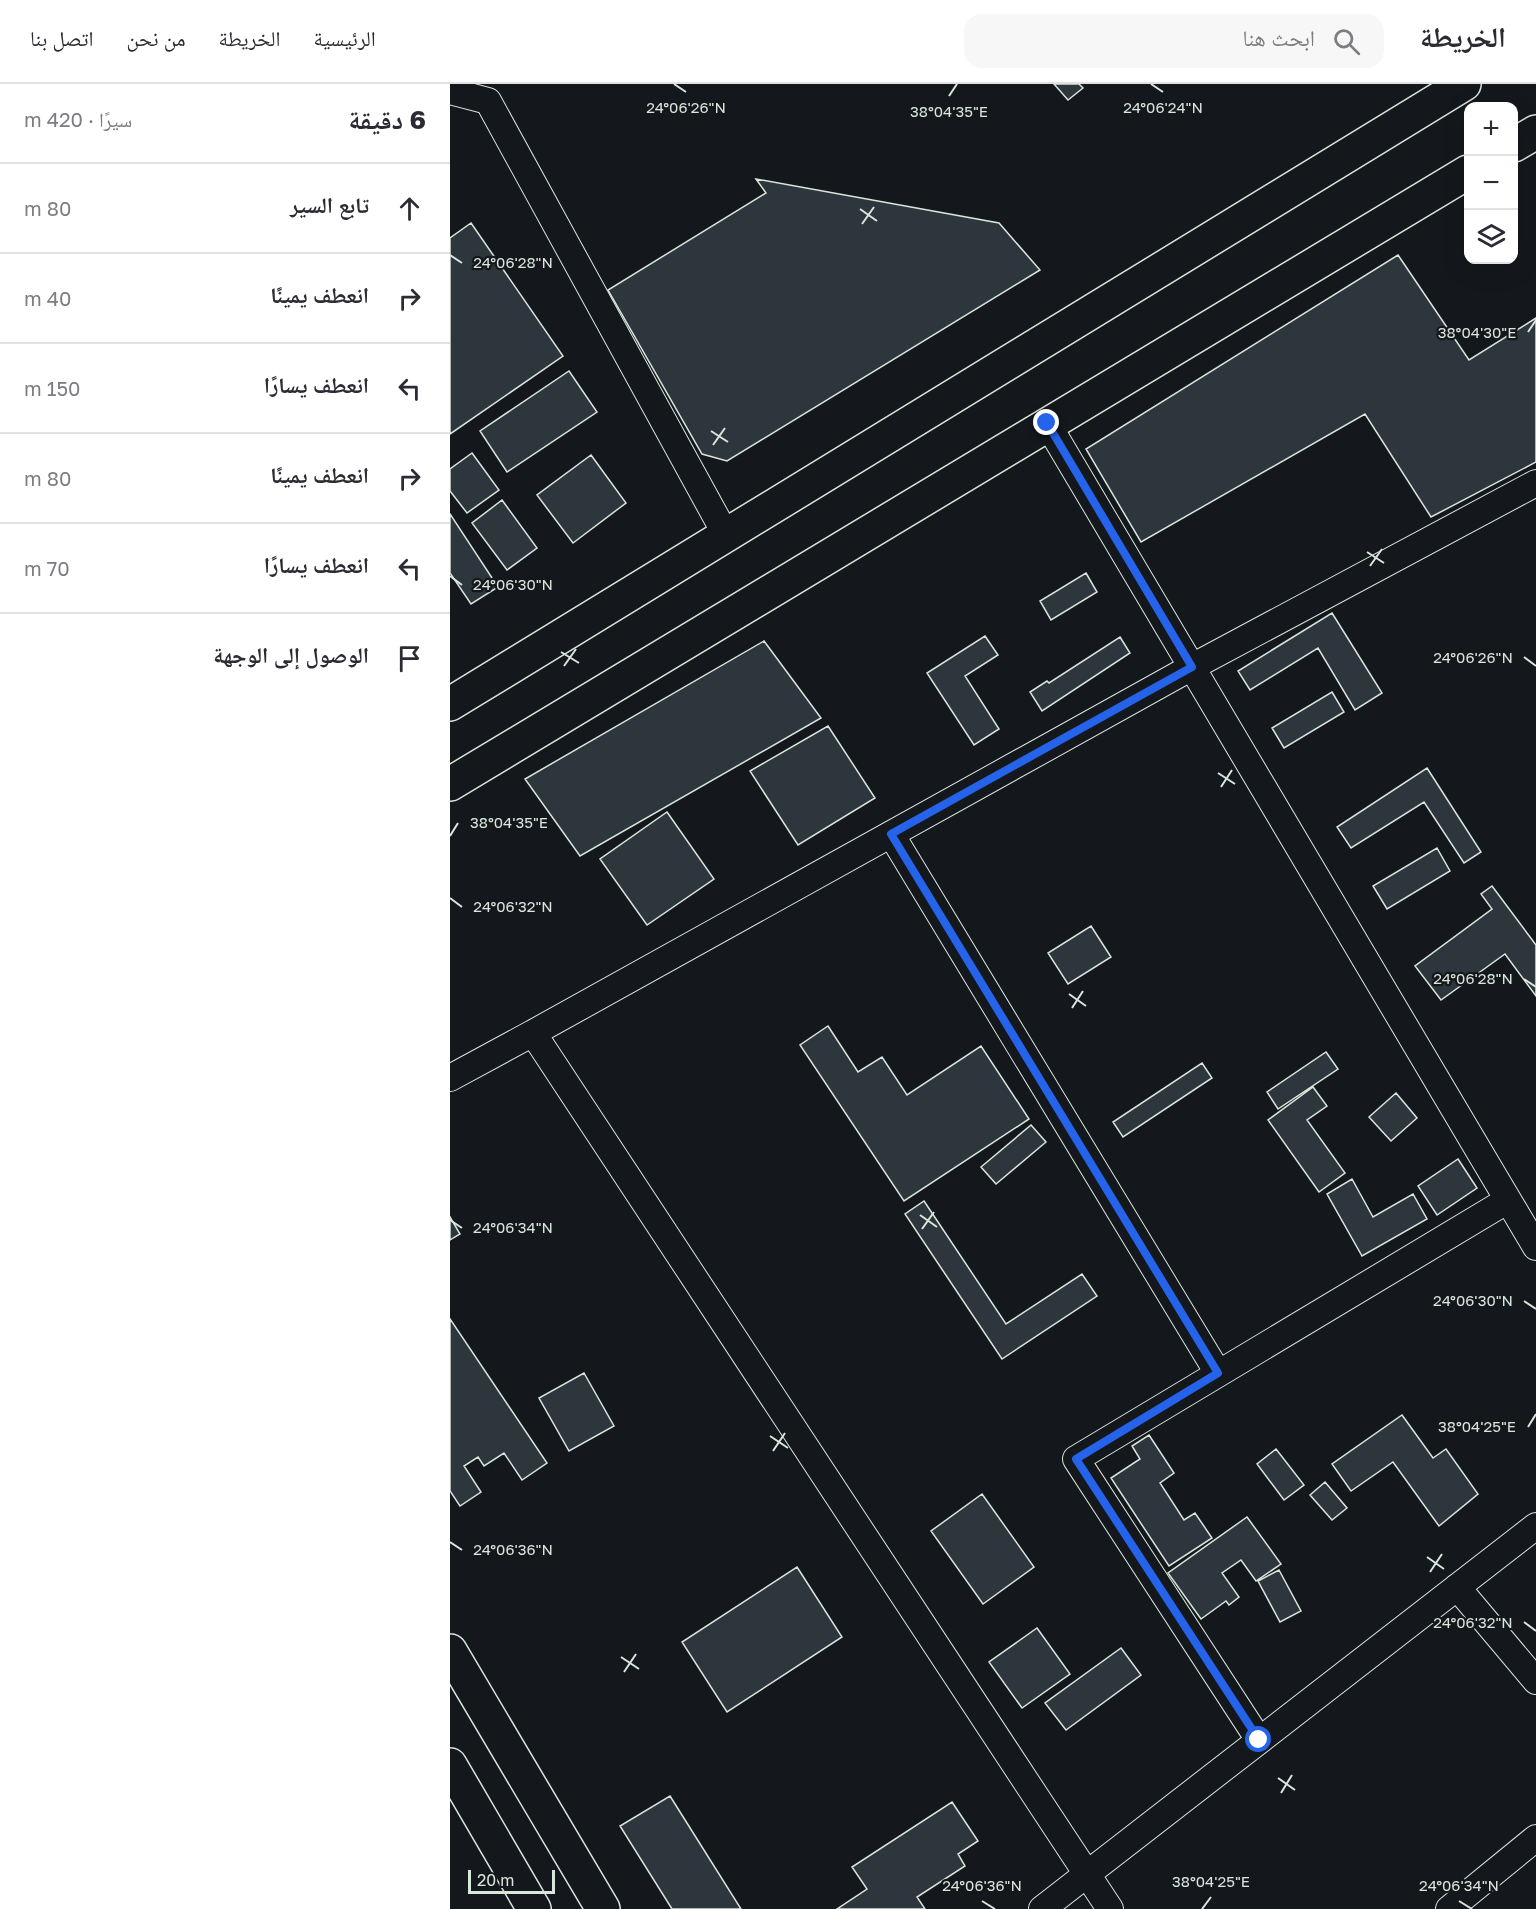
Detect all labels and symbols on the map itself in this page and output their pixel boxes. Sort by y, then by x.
text: 24°06'26"N [646,98,726,116]
text: 24°06'24"N [1123,98,1203,116]
text: 38°04'35"E [910,102,988,120]
text: 24°06'28"N [473,253,553,271]
text: 38°04'30"E [1438,323,1516,341]
route end [1033,409,1059,435]
text: 24°06'30"N [473,575,553,593]
text: 24°06'26"N [1433,648,1513,666]
text: 38°04'35"E [470,813,548,831]
text: 24°06'32"N [473,897,553,915]
text: 24°06'28"N [1433,969,1513,987]
text: 24°06'34"N [473,1218,553,1236]
text: 24°06'30"N [1433,1291,1513,1309]
text: 38°04'25"E [1438,1417,1516,1435]
text: 24°06'36"N [473,1540,553,1558]
text: 24°06'32"N [1433,1613,1513,1631]
route start [1245,1726,1271,1752]
scale bar [468,1867,555,1894]
text: 38°04'25"E [1172,1872,1250,1890]
text: 24°06'36"N [942,1876,1022,1894]
text: 24°06'34"N [1419,1876,1499,1894]

